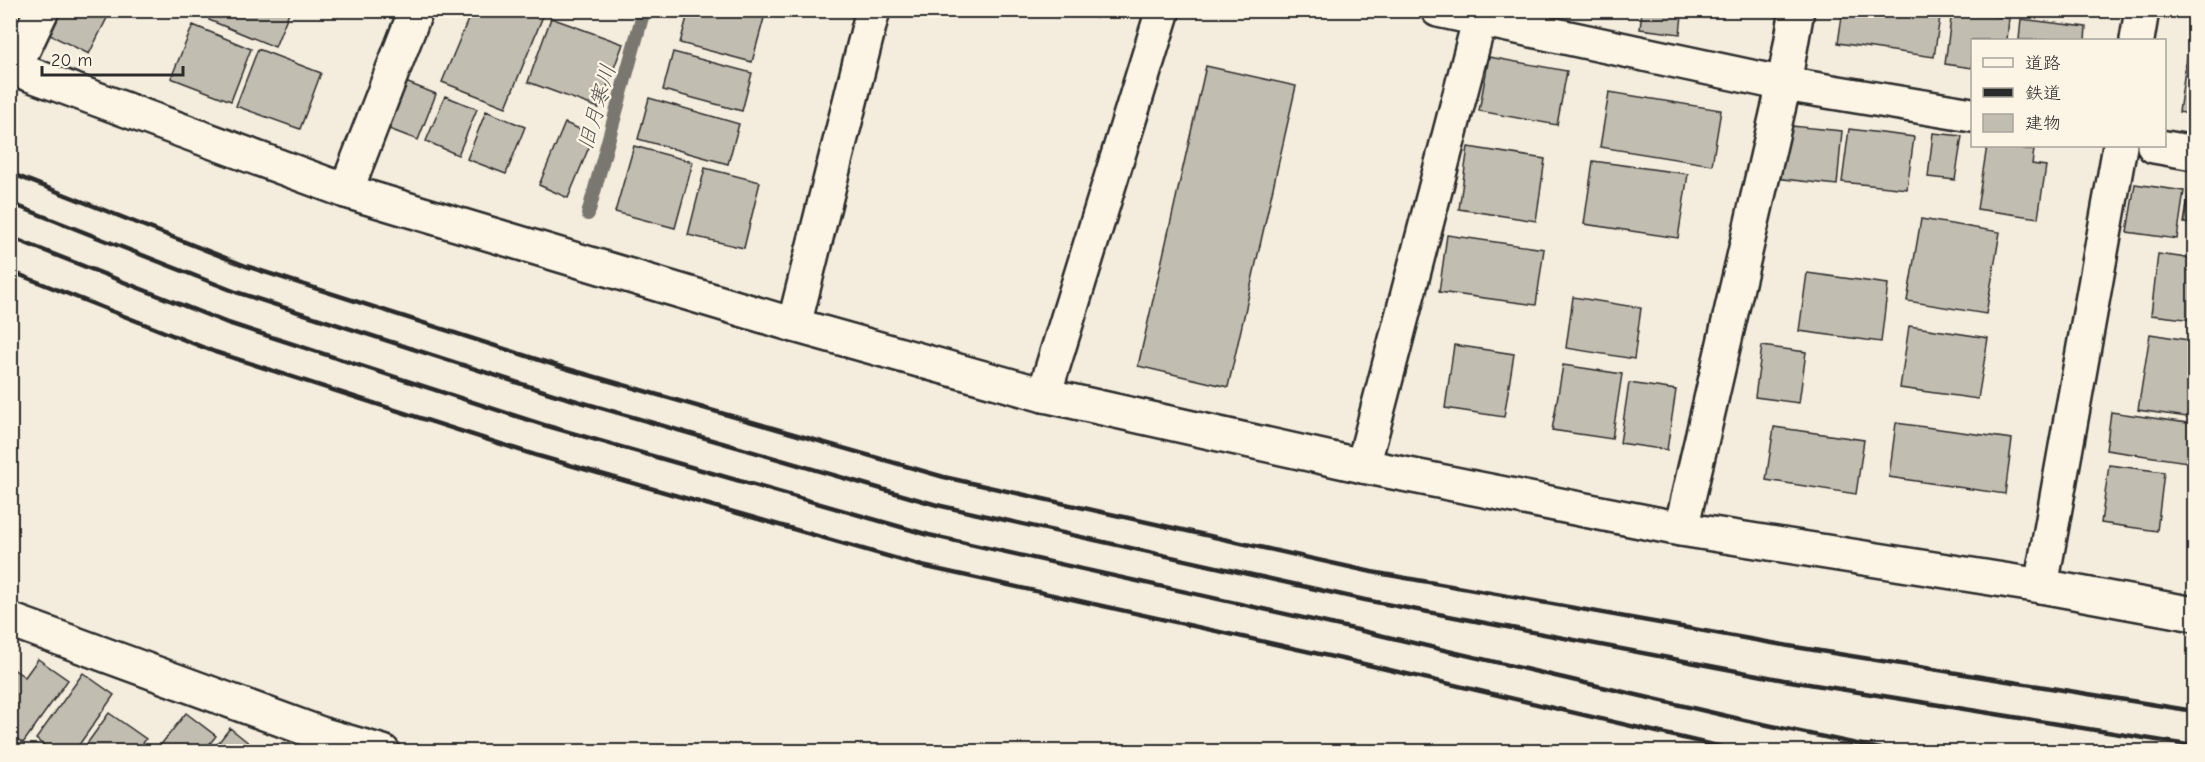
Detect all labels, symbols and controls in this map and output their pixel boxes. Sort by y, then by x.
scale bar [42,39,183,77]
legend [1971,39,2166,147]
text: 20 m [51,50,92,71]
text: 道路 [2025,53,2061,74]
water label: 旧月寒川 [572,61,622,153]
text: 鉄道 [2025,83,2061,104]
text: 建物 [2025,113,2061,134]

